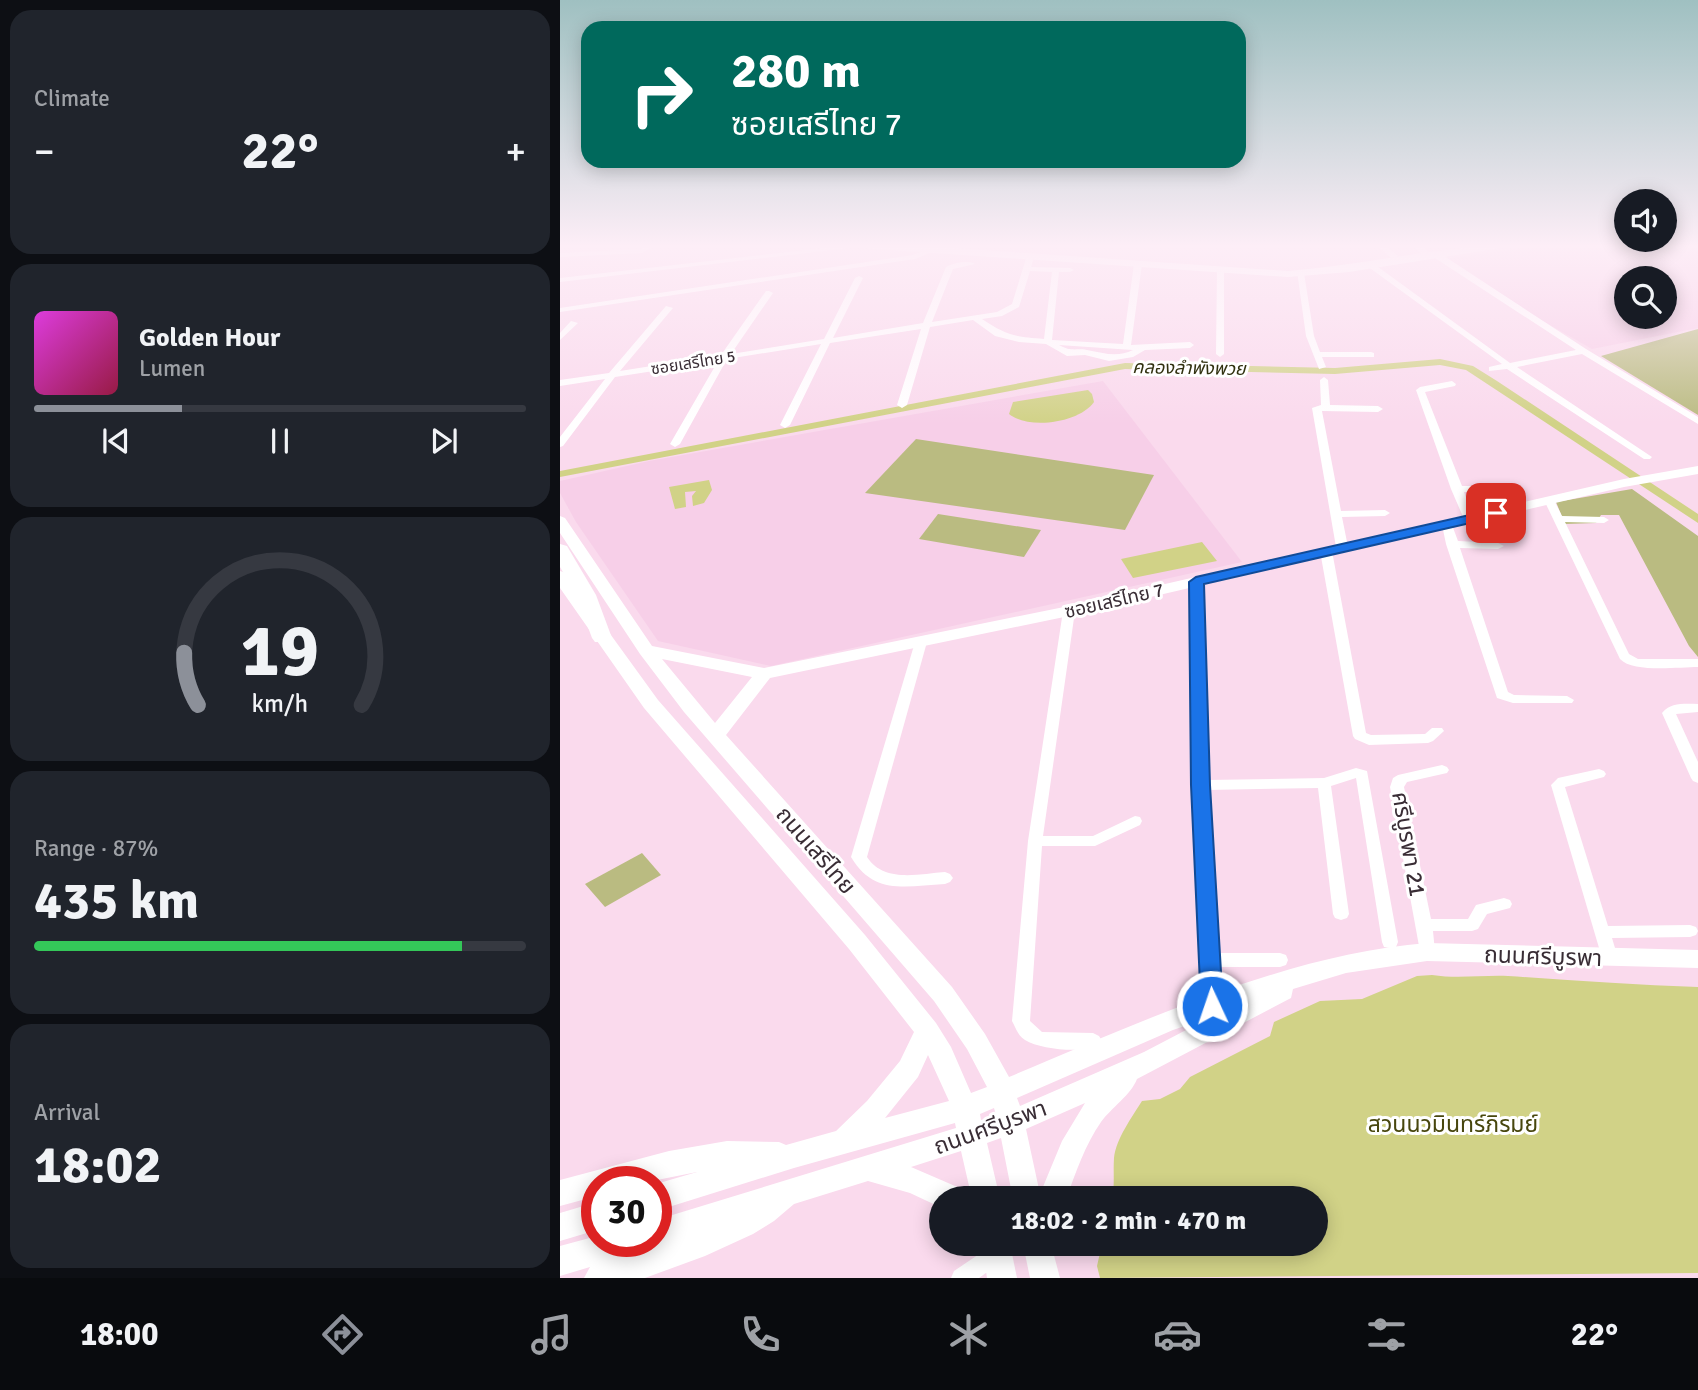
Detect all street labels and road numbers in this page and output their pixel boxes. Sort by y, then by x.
street label: ซอยเสรีไทย 5 [649,346,737,380]
street label: ซอยเสรีไทย 7 [1062,578,1166,624]
street label: ศรีบูรพา 21 [1385,789,1432,899]
street label: ถนนเสรีไทย [769,800,862,900]
street label: ถนนศรีบูรพา [1483,940,1603,973]
street label: ถนนศรีบูรพา [930,1094,1051,1161]

